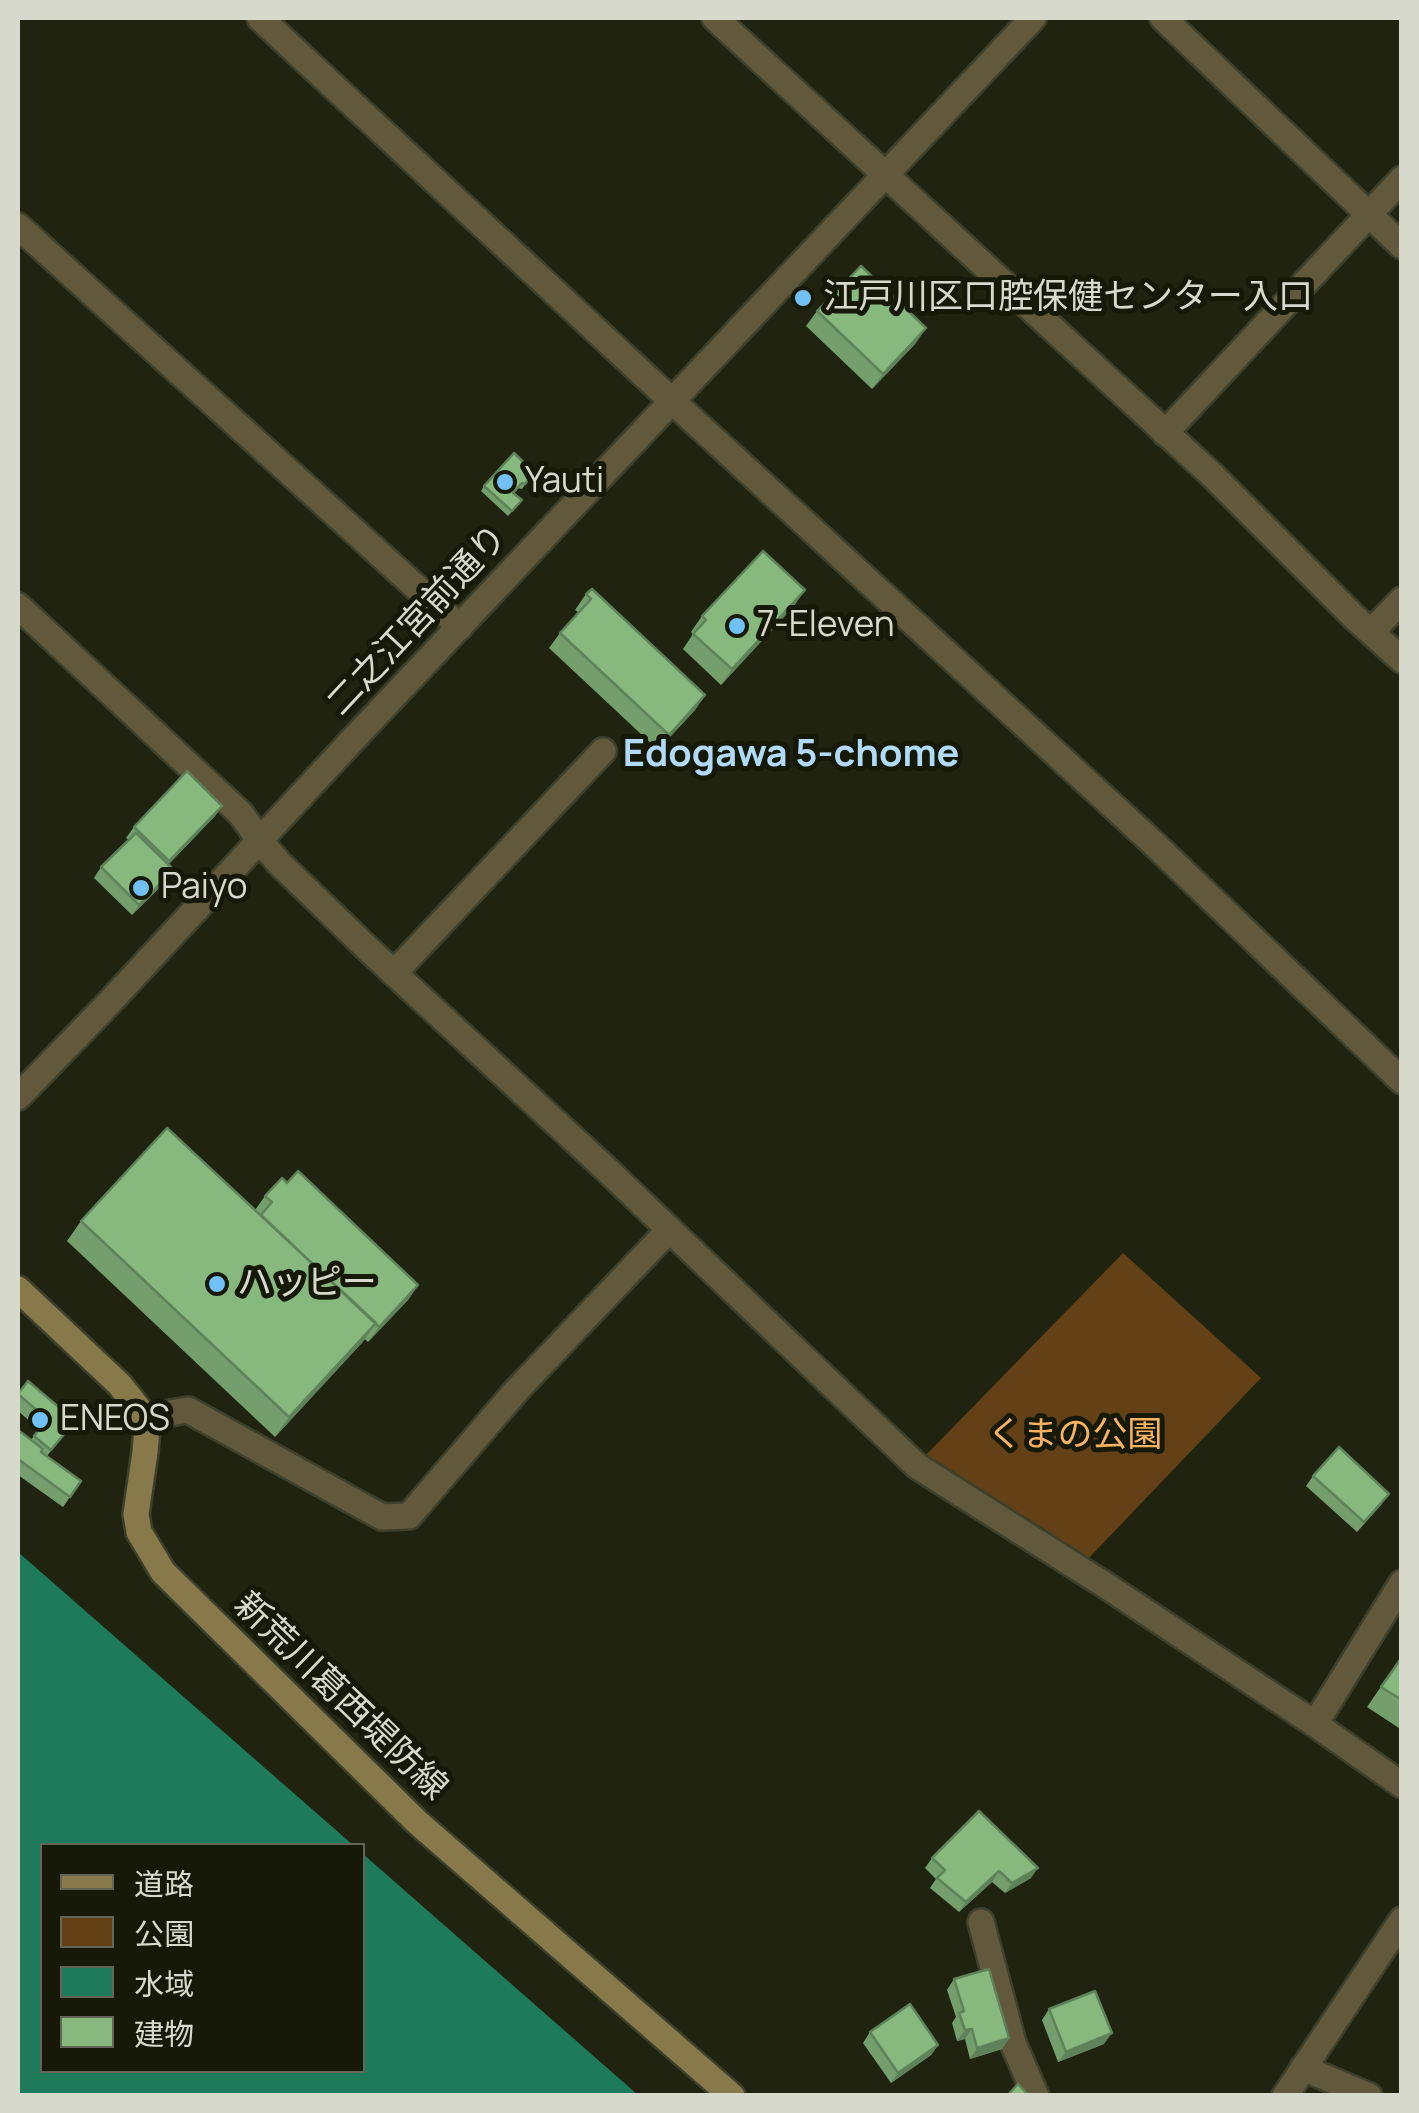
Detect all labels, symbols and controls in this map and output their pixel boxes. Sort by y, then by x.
place label: 江戸川区口腔保健センター入口 [823,277,1313,319]
marker: 江戸川区口腔保健センター入口 [792,287,814,309]
place label: Yauti [525,461,604,503]
marker: Yauti [494,471,516,493]
street label: 二之江宮前通り [319,517,517,725]
place label: 7-Eleven [757,605,894,647]
marker: 7-Eleven [726,615,748,637]
district label: Edogawa 5-chome [623,732,959,778]
place label: Paiyo [161,867,247,909]
marker: Paiyo [130,877,152,899]
place label: ハッピー [237,1263,377,1305]
marker: ハッピー [206,1273,228,1295]
place label: ENEOS [60,1399,170,1441]
marker: ENEOS [29,1409,51,1431]
park label: くまの公園 [988,1415,1162,1457]
street label: 新荒川葛西堤防線 [225,1585,455,1809]
legend [40,1843,365,2073]
text: 道路 [134,1863,194,1904]
text: 公園 [134,1913,194,1954]
text: 水域 [134,1963,194,2004]
text: 建物 [134,2013,194,2054]

